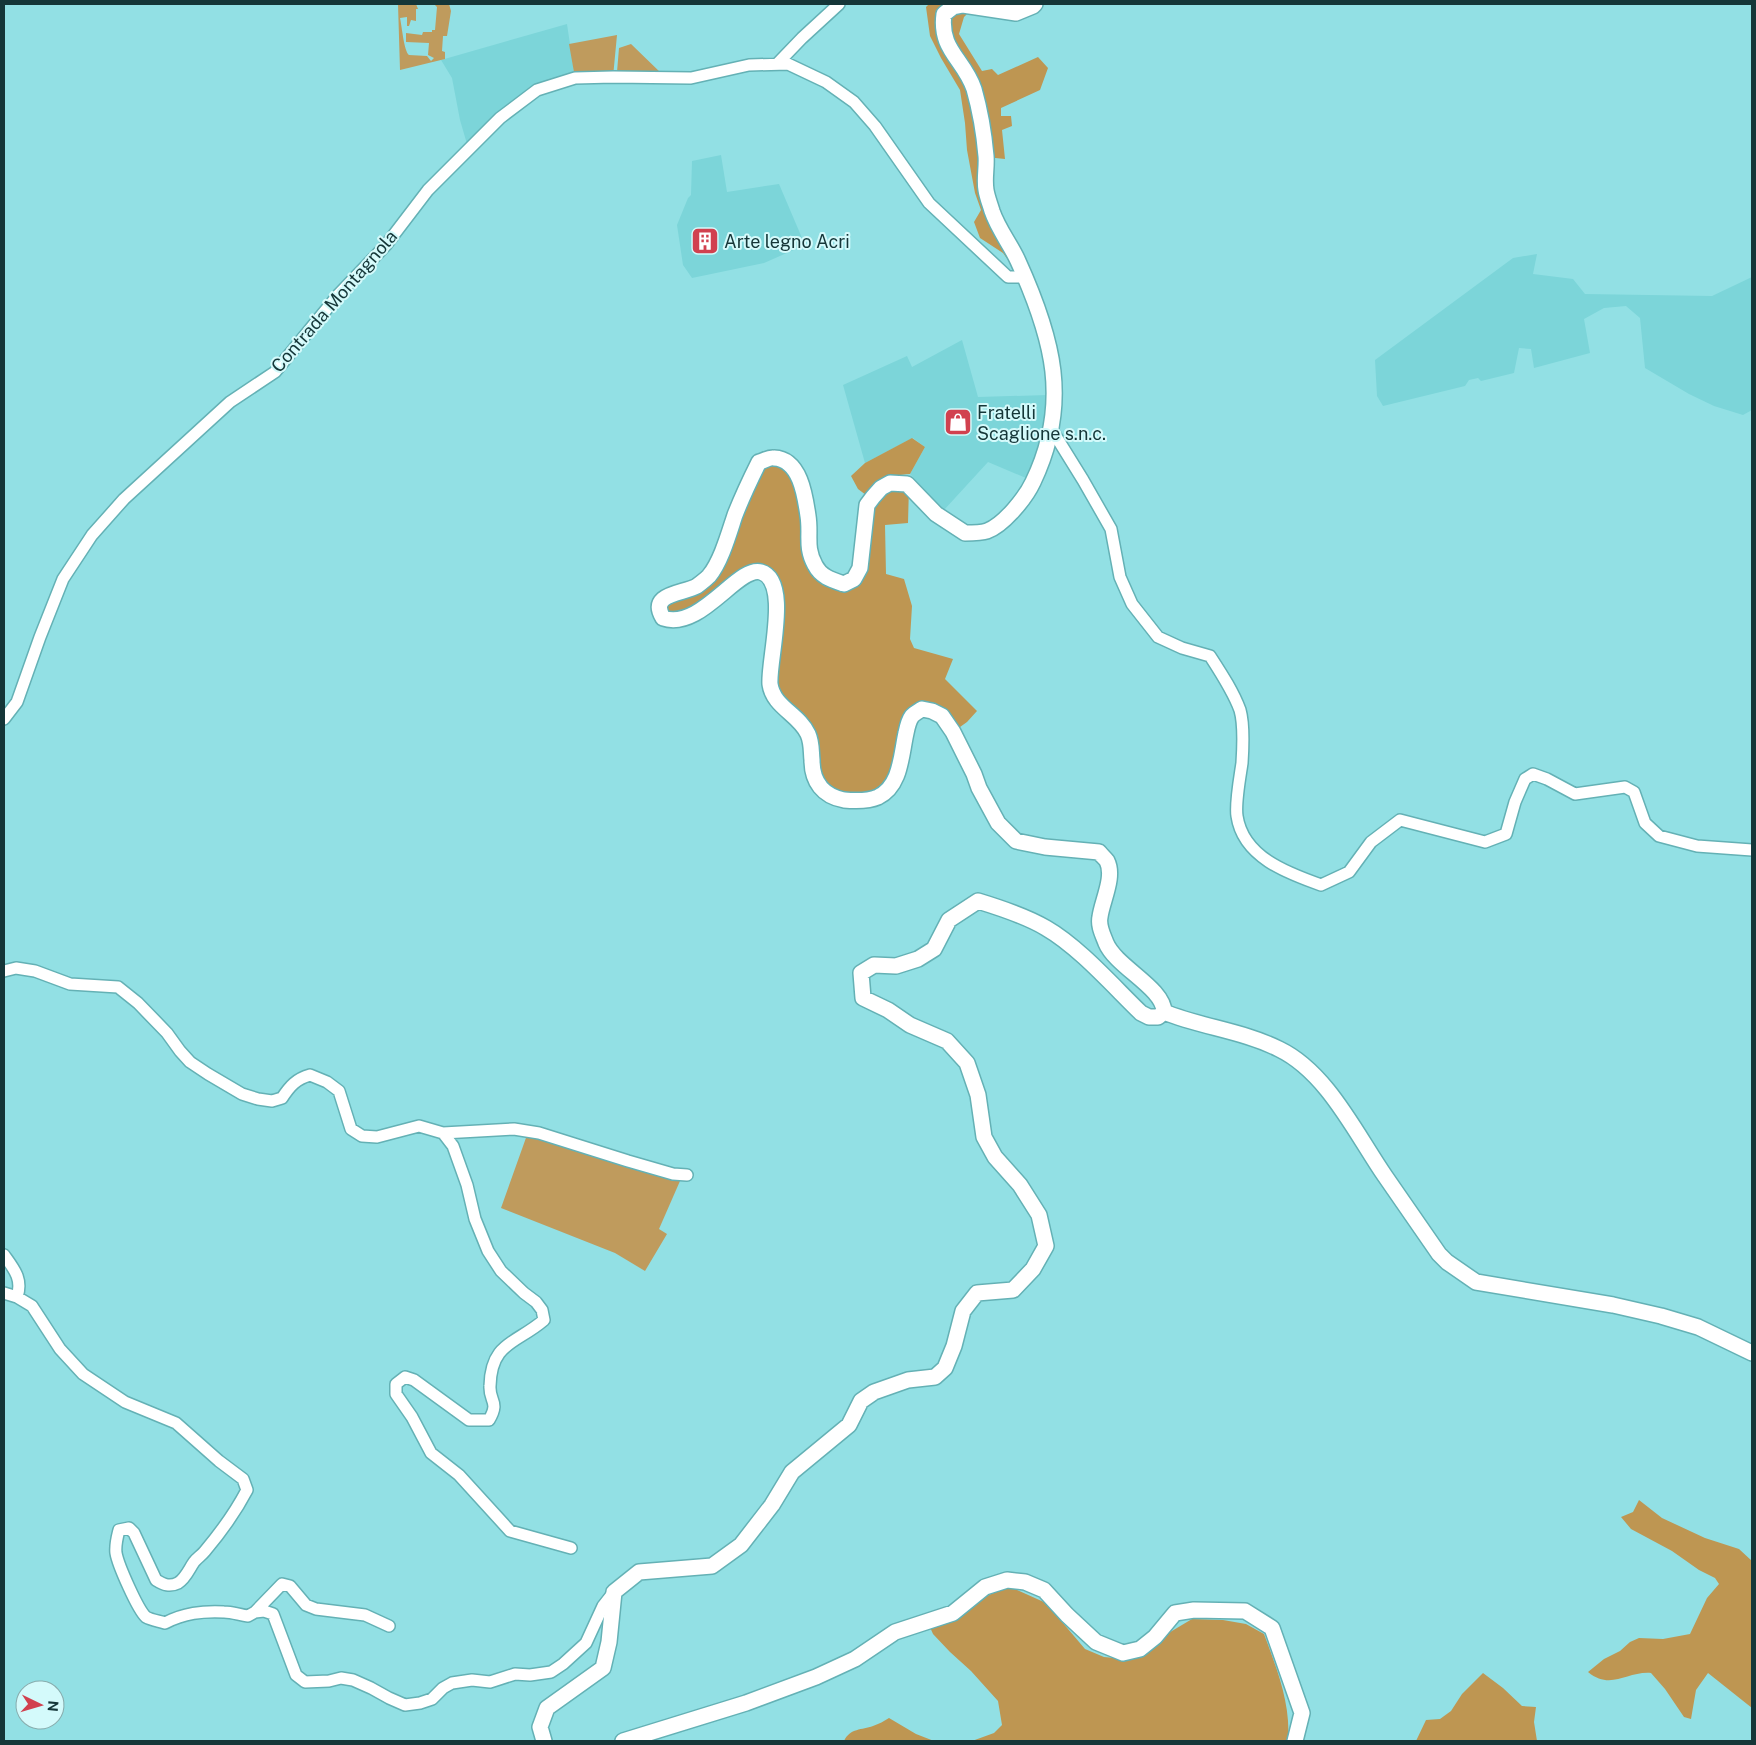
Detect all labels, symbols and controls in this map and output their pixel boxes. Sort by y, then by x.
street label: Contrada Montagnola [267,226,401,376]
building icon: Arte legno Acri [690,226,720,256]
place label: Arte legno Acri [724,231,850,252]
place label: Fratelli Scaglione s.n.c. [977,402,1106,444]
shop icon: Fratelli Scaglione s.n.c. [943,407,973,437]
north arrow [15,1680,65,1730]
text: N [45,1700,61,1712]

